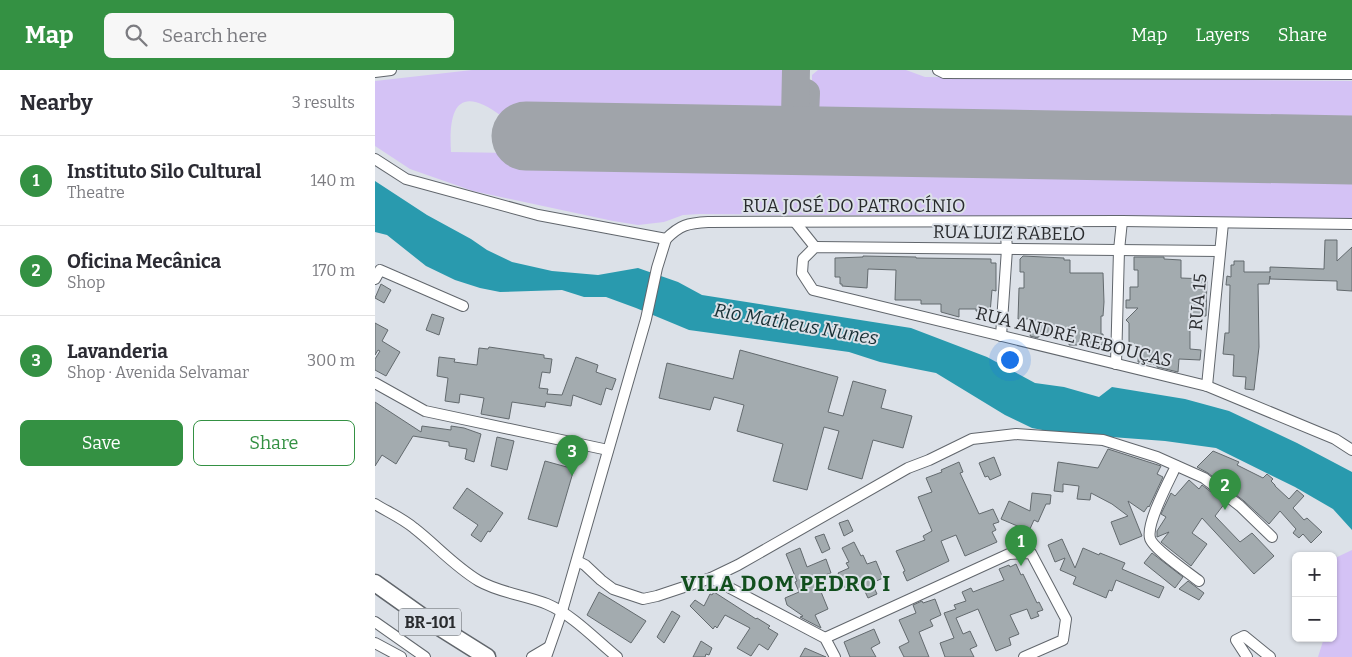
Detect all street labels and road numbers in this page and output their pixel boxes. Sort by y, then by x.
street label: RUA JOSÉ DO PATROCÍNIO [743,194,965,217]
street label: RUA LUIZ RABELO [933,221,1085,245]
street label: RUA 15 [1185,272,1211,332]
street label: RUA ANDRÉ REBOUÇAS [974,301,1175,372]
road number: BR-101 [399,608,461,636]

